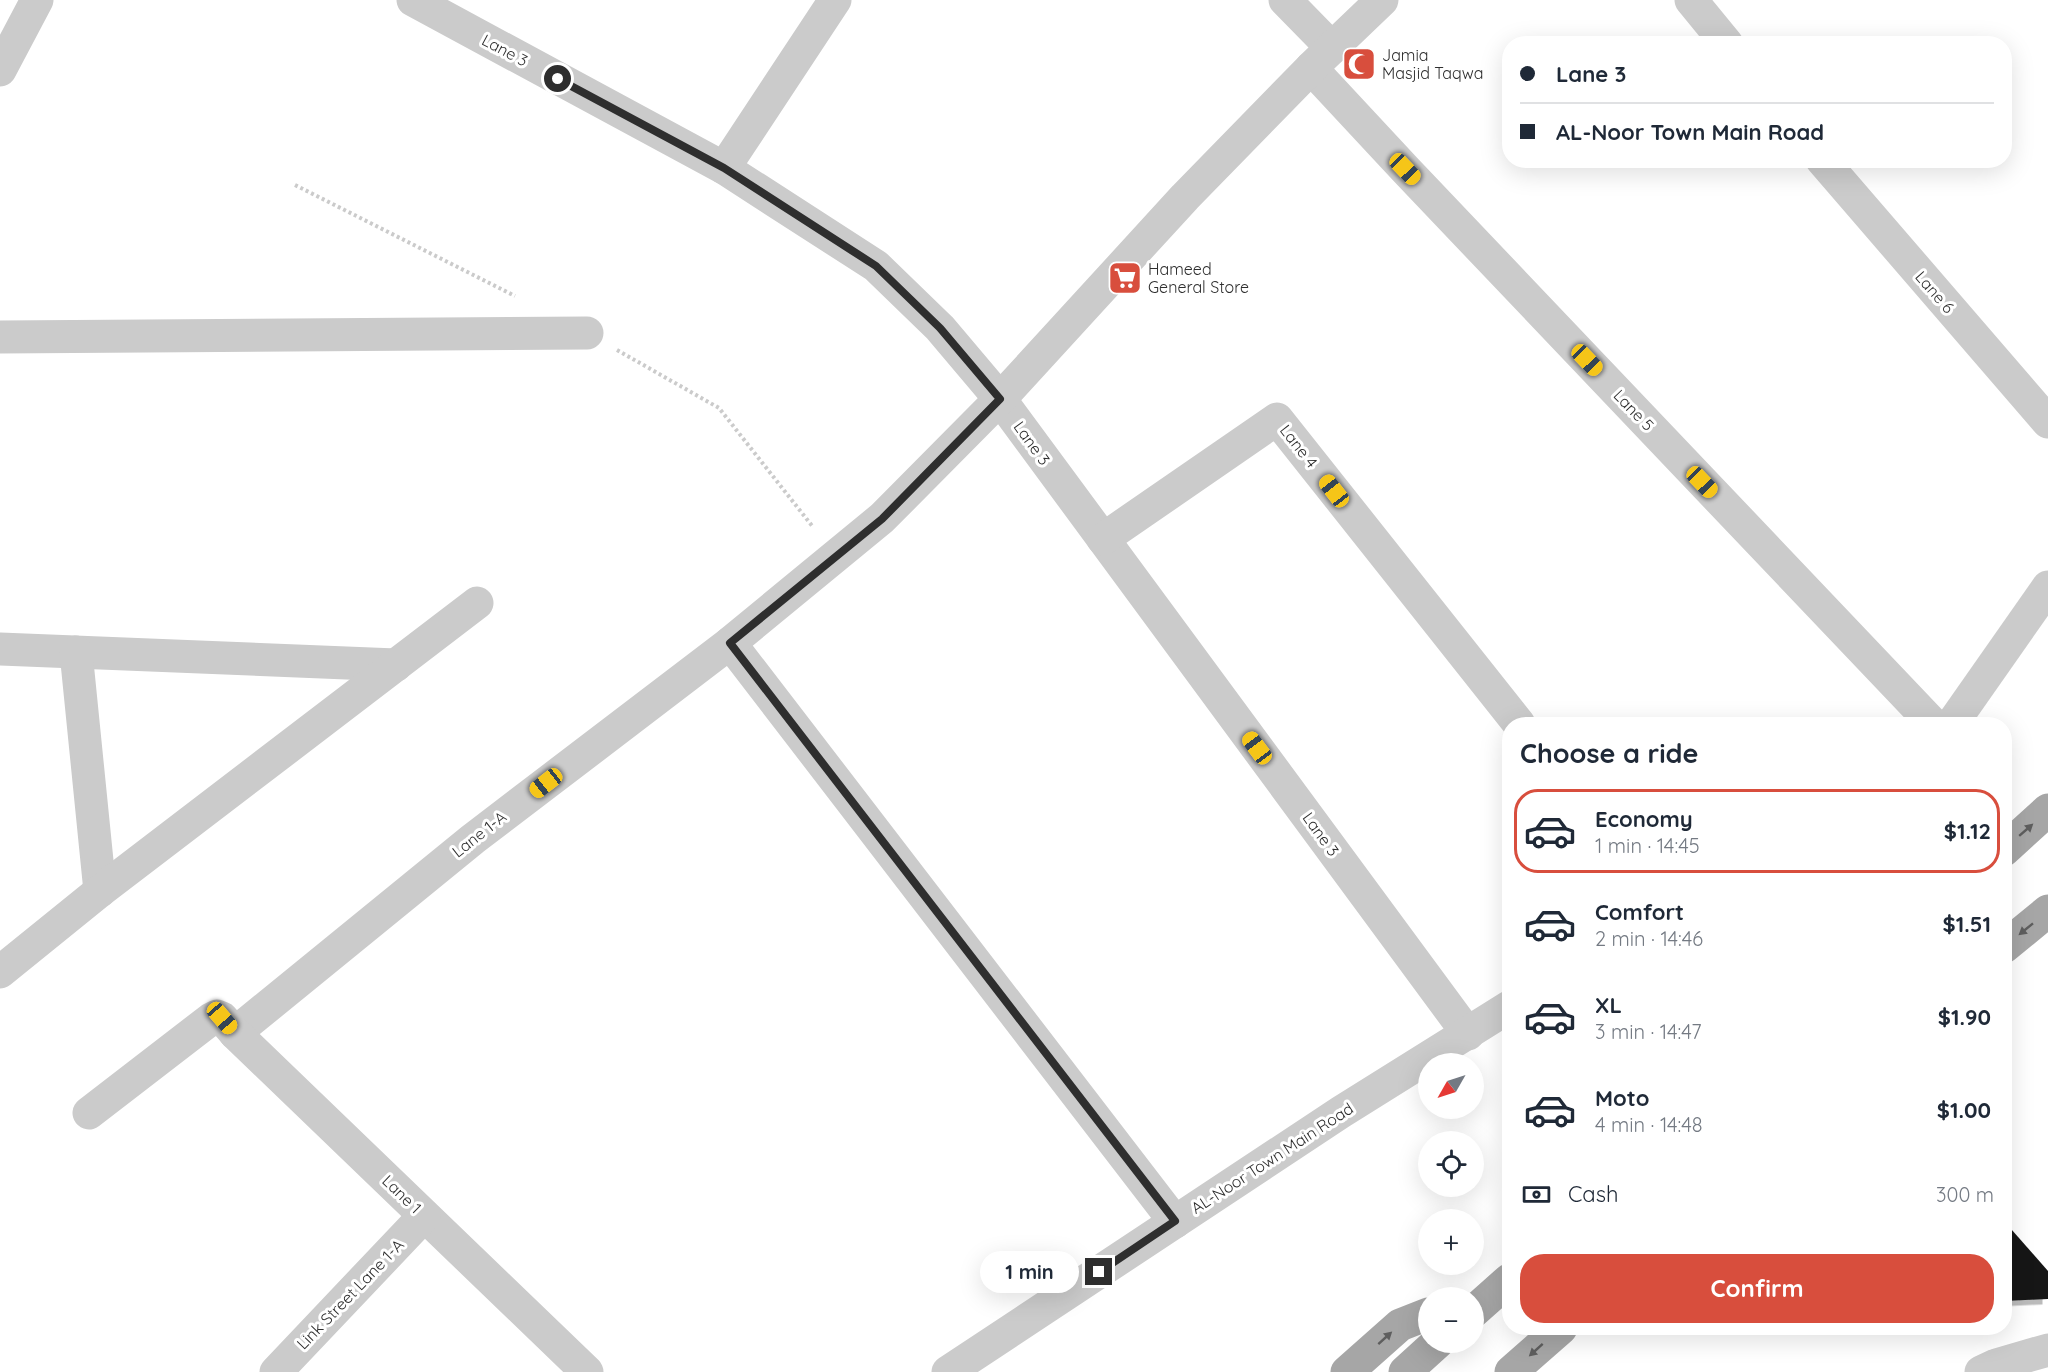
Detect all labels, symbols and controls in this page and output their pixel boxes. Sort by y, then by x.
street label: Lane 3 [479,30,531,70]
place label: Jamia Masjid Taqwa [1382,45,1484,83]
mosque icon: Jamia Masjid Taqwa [1341,46,1377,82]
text: Lane 3 [1556,60,1626,88]
route start [544,65,571,92]
text: AL-Noor Town Main Road [1556,118,1824,146]
car [1386,150,1424,188]
place label: Hameed General Store [1148,259,1249,297]
supermarket icon: Hameed General Store [1107,260,1143,296]
street label: Lane 6 [1911,267,1959,318]
car [1568,341,1606,379]
street label: Lane 5 [1610,385,1658,435]
street label: Lane 3 [1009,417,1055,469]
street label: Lane 4 [1276,420,1322,472]
car [1683,463,1721,501]
car [1316,471,1352,511]
car [1239,728,1275,768]
text: Choose a ride [1520,736,1698,770]
car [526,765,566,801]
icon: car [1523,804,1577,858]
text: Economy [1595,805,1693,833]
street label: Lane 1-A [448,807,510,861]
street label: Lane 3 [1298,808,1344,860]
text: $1.12 [1944,817,1991,845]
one-way arrow [2018,824,2033,837]
text: 1 min · 14:45 [1595,833,1700,858]
icon: car [1523,897,1577,951]
text: Comfort [1595,898,1684,926]
text: $1.51 [1943,910,1991,938]
one-way arrow [2018,923,2034,936]
text: 2 min · 14:46 [1595,926,1703,951]
icon: car [1523,990,1577,1044]
text: XL [1595,991,1622,1019]
car [203,999,241,1037]
text: $1.90 [1938,1003,1991,1031]
text: 3 min · 14:47 [1595,1019,1701,1044]
north arrow [1418,1053,1484,1119]
map controls [1418,1053,1484,1353]
icon: car [1523,1083,1577,1137]
text: Moto [1595,1084,1649,1112]
text: $1.00 [1937,1096,1991,1124]
street label: AL-Noor Town Main Road [1187,1098,1357,1218]
text: 4 min · 14:48 [1595,1112,1703,1137]
button: locate [1418,1131,1484,1197]
street label: Lane 1 [378,1171,426,1217]
icon: cash [1520,1178,1553,1211]
text: Cash [1568,1180,1619,1208]
text: 300 m [1936,1182,1994,1207]
button: + [1418,1209,1484,1275]
street label: Link Street Lane 1-A [292,1235,408,1353]
callout: 1 min [979,1251,1078,1293]
button: Confirm [1520,1254,1994,1323]
route end [1085,1258,1112,1285]
text: 1 min [1005,1259,1054,1284]
button: − [1418,1287,1484,1353]
one-way arrow [1377,1331,1392,1345]
one-way arrow [1529,1343,1544,1357]

